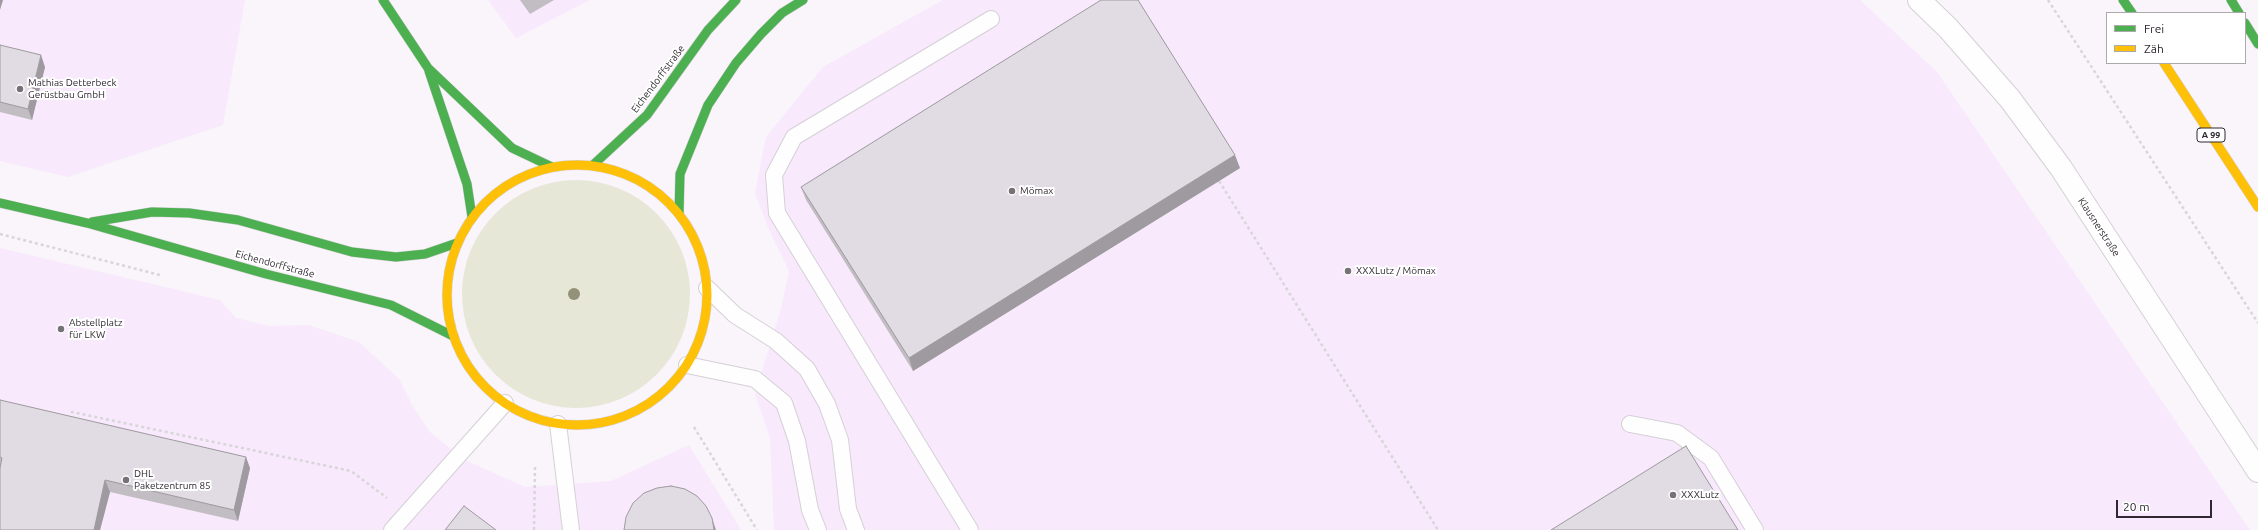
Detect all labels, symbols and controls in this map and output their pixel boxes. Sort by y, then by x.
legend [2106,12,2246,64]
text: Frei [2144,22,2164,35]
text: Zäh [2144,42,2164,55]
street label: Eichendorffstraße [629,43,687,115]
place label: Mathias Detterbeck Gerüstbau GmbH [28,77,116,100]
marker: Mathias Detterbeck Gerüstbau GmbH [15,84,25,94]
road number: A 99 [2197,128,2225,142]
place label: Mömax [1020,185,1053,197]
marker: Mömax [1007,186,1017,196]
street label: Klausnerstraße [2076,195,2122,259]
street label: Eichendorffstraße [234,248,316,280]
place label: XXXLutz / Mömax [1356,265,1436,277]
marker: XXXLutz / Mömax [1343,266,1353,276]
place label: Abstellplatz für LKW [69,317,123,340]
marker: Abstellplatz für LKW [56,324,66,334]
place label: DHL Paketzentrum 85 [134,468,211,492]
marker: DHL Paketzentrum 85 [121,475,131,485]
place label: XXXLutz [1681,489,1719,501]
marker: XXXLutz [1668,490,1678,500]
scale bar [2118,492,2214,518]
text: 20 m [2123,500,2150,513]

